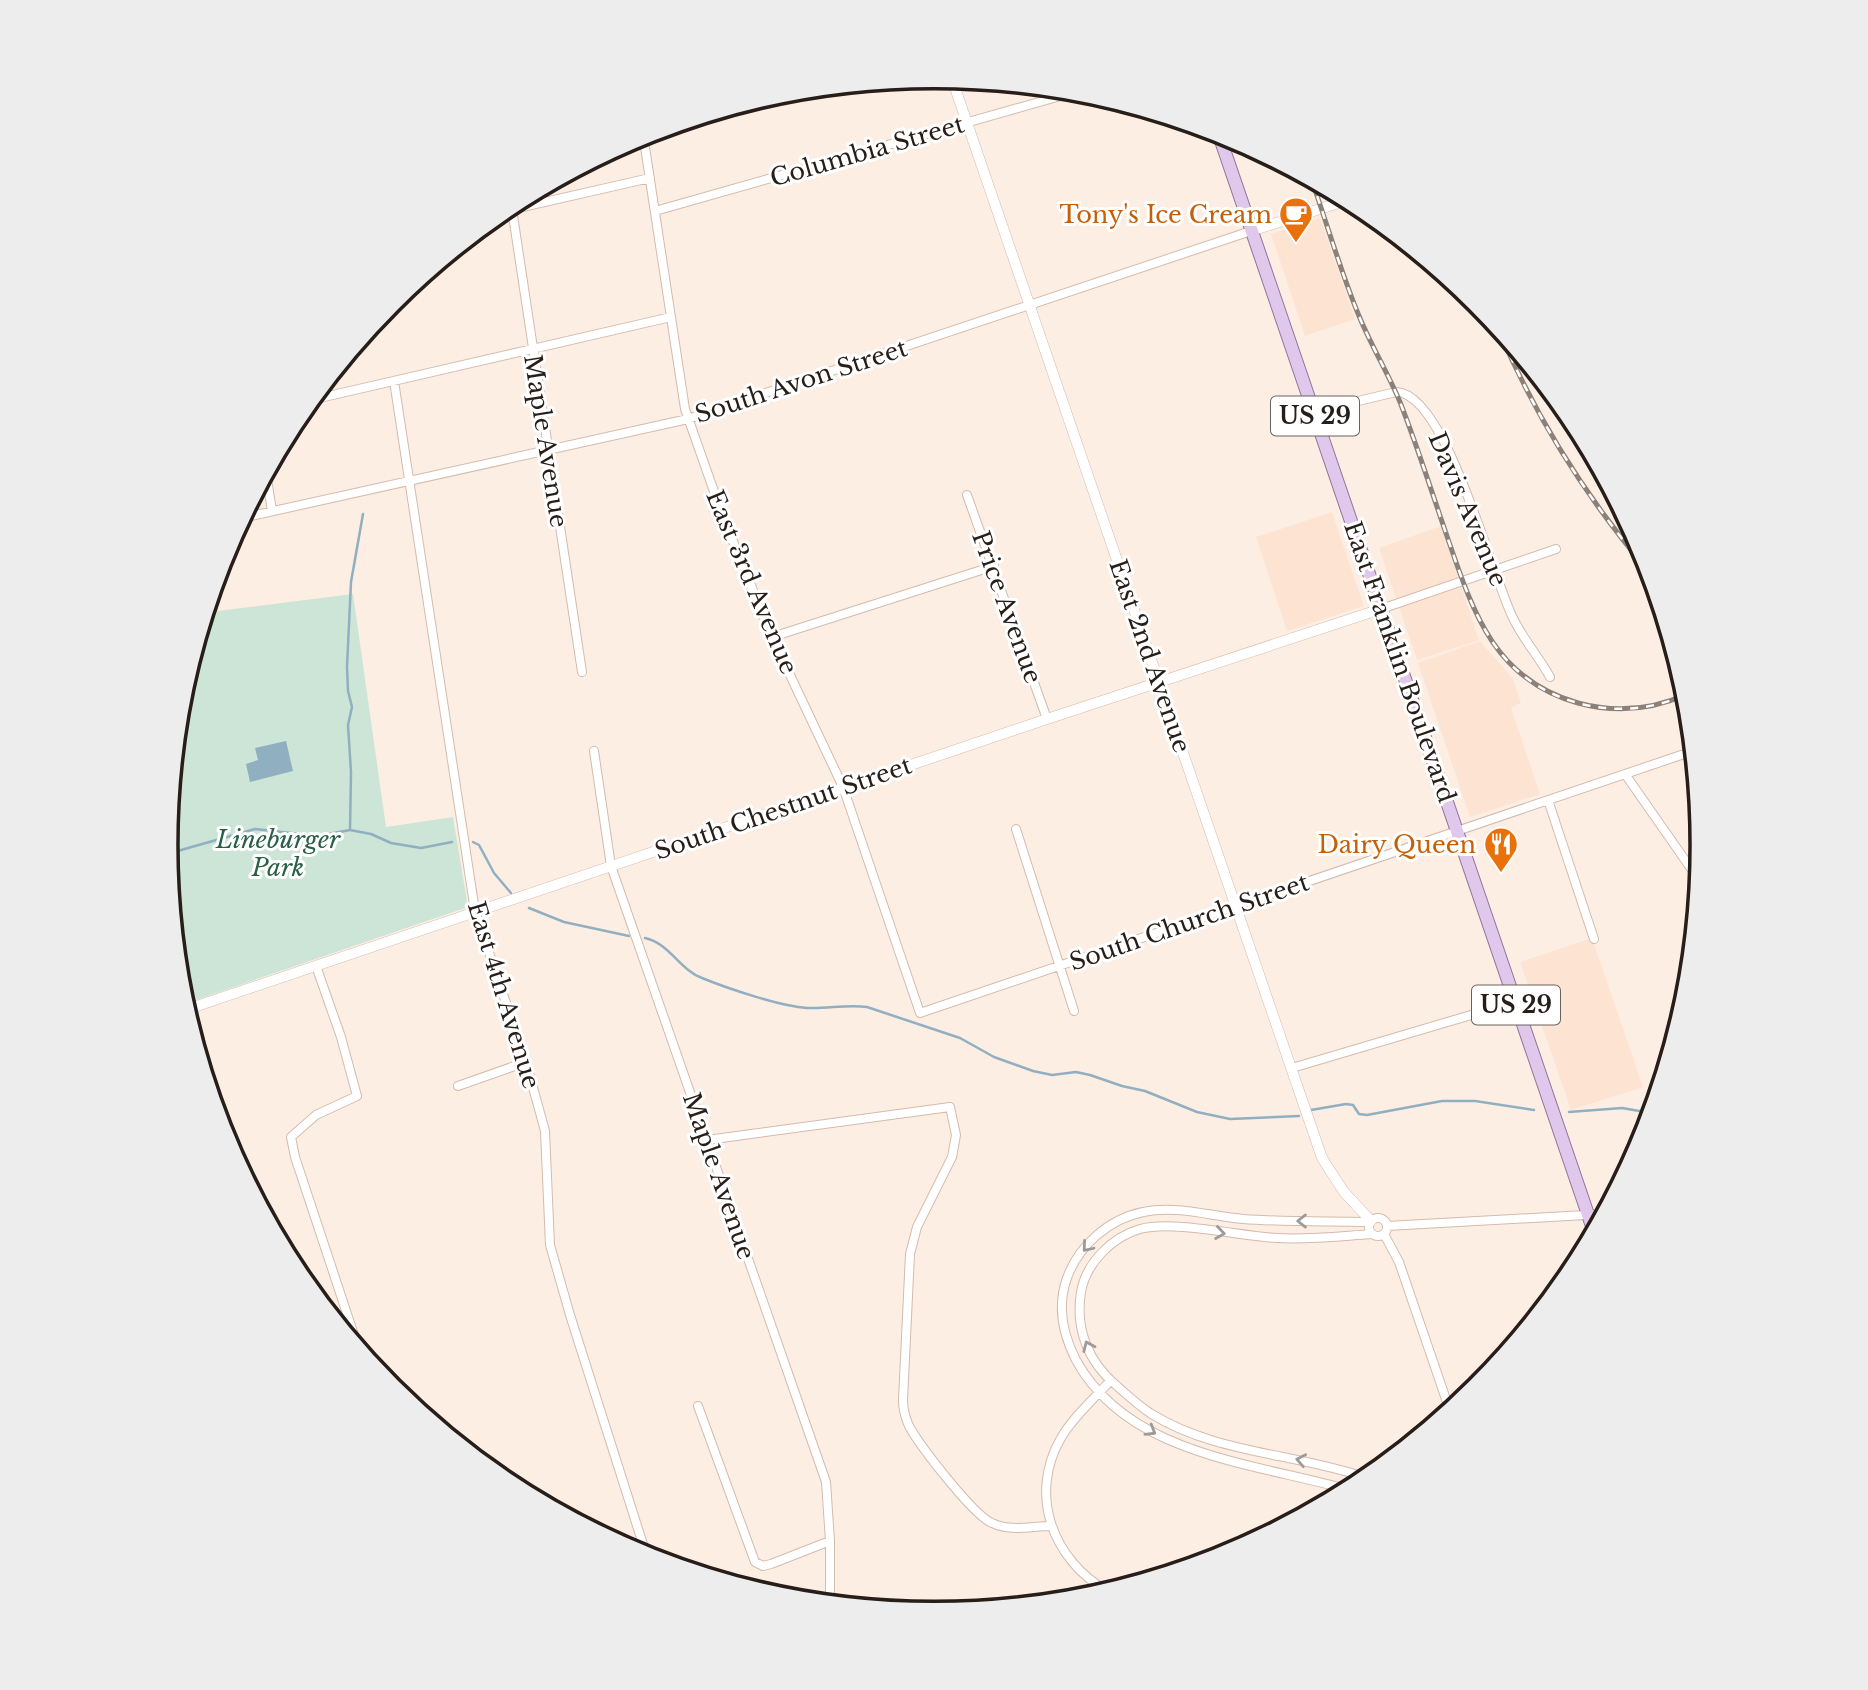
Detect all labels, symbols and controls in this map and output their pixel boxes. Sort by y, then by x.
street label: Columbia Street [767,109,967,193]
cafe icon: Tony's Ice Cream [1277,195,1315,244]
place label: Tony's Ice Cream [1060,200,1272,229]
street label: South Avon Street [691,333,911,429]
street label: Maple Avenue [518,352,574,530]
road number: US 29 [1271,396,1359,436]
street label: Davis Avenue [1422,427,1514,591]
street label: East 3rd Avenue [700,486,804,678]
street label: East Franklin Boulevard [1338,518,1462,806]
street label: Price Avenue [966,527,1048,687]
street label: East 2nd Avenue [1103,556,1197,756]
street label: South Chestnut Street [651,750,915,866]
park label: Lineburger Park [215,825,341,882]
restaurant icon: Dairy Queen [1482,825,1520,874]
place label: Dairy Queen [1318,830,1476,859]
street label: South Church Street [1066,867,1312,977]
street label: East 4th Avenue [462,898,546,1092]
road number: US 29 [1472,986,1560,1024]
street label: Maple Avenue [677,1089,761,1263]
one-way arrow [1296,1213,1307,1228]
one-way arrow [1214,1225,1226,1240]
one-way arrow [1082,1239,1095,1251]
one-way arrow [1082,1341,1096,1354]
one-way arrow [1144,1423,1157,1436]
one-way arrow [1295,1454,1307,1469]

